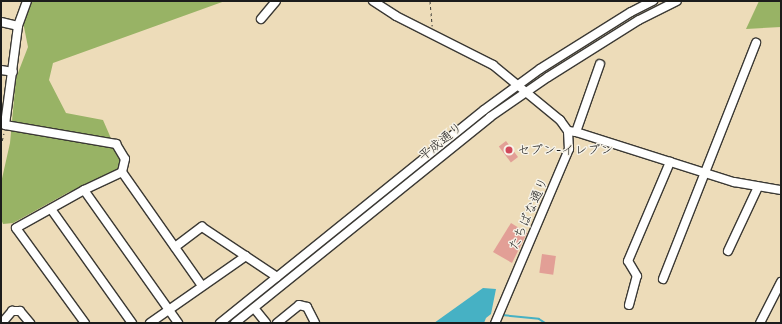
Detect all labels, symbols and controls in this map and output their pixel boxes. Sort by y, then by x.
street label: 平成通り [416,120,466,164]
place label: セブン-イレブン [517,142,613,158]
marker: セブン-イレブン [504,145,514,155]
street label: たちばな通り [506,175,552,253]

